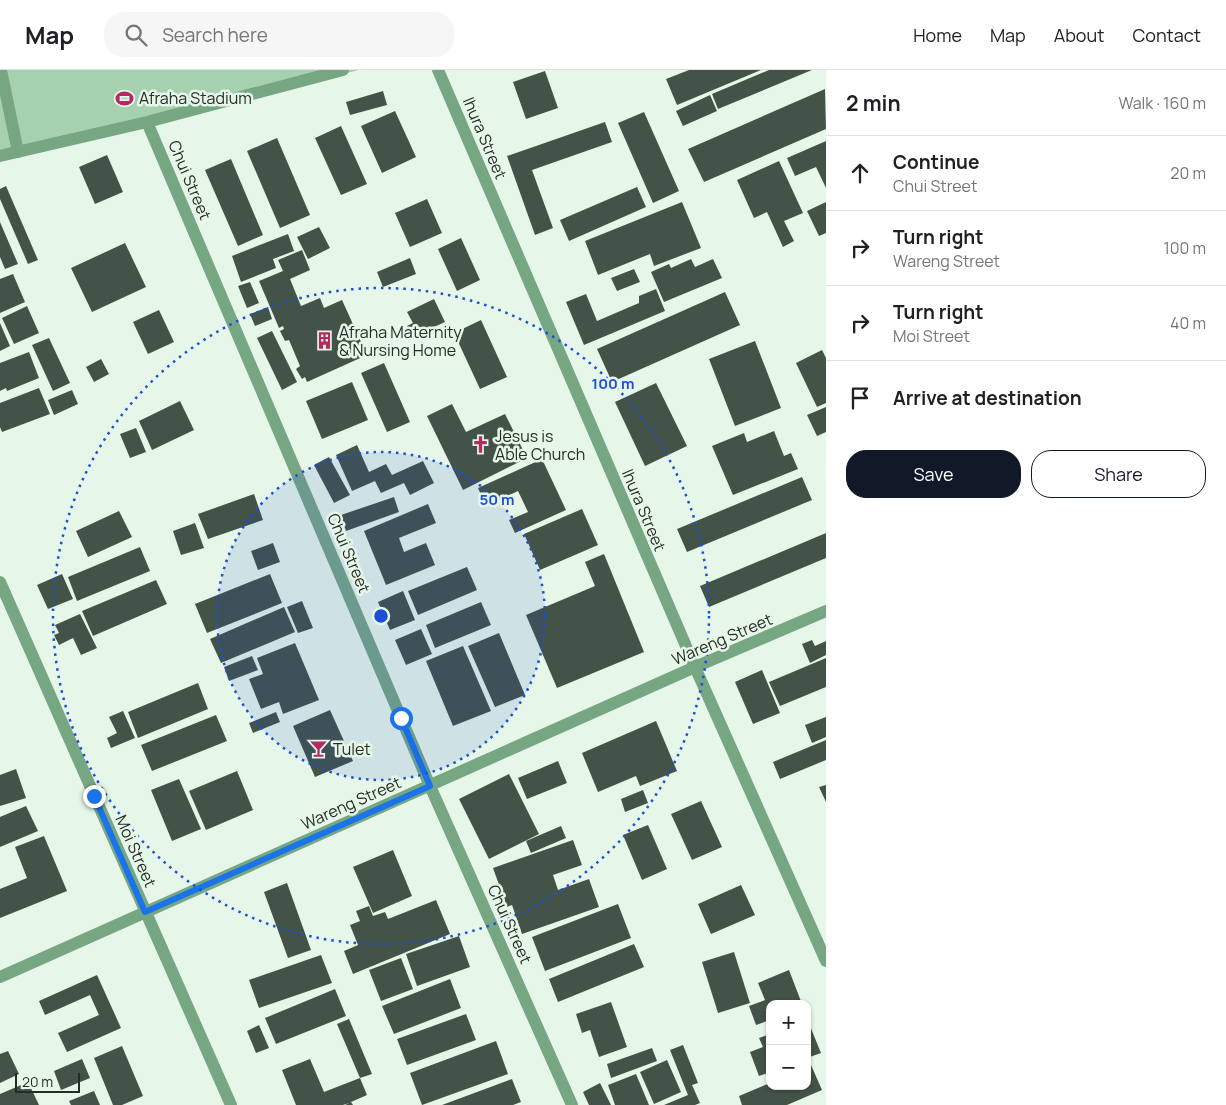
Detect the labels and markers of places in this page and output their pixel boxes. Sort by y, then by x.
place label: Afraha Stadium [139,87,252,109]
sports icon: Afraha Stadium [115,88,135,108]
place label: Afraha Maternity & Nursing Home [339,321,462,361]
building icon: Afraha Maternity & Nursing Home [315,331,335,351]
place label: Jesus is Able Church [495,425,585,465]
church icon: Jesus is Able Church [471,435,491,455]
centre of rings [372,607,390,625]
place label: Tulet [333,738,371,760]
bar icon: Tulet [309,739,329,759]

